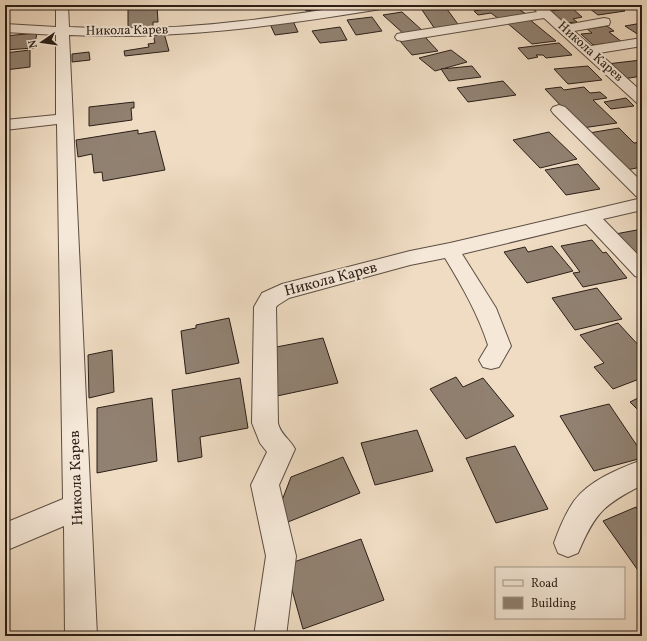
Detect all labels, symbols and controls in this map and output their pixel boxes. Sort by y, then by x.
street label: Никола Карев [553,18,627,87]
street label: Никола Карев [86,21,169,41]
north arrow [22,22,62,62]
text: N [26,38,42,49]
street label: Никола Карев [282,258,380,302]
street label: Никола Карев [65,430,89,526]
legend [495,567,625,619]
text: Road [531,576,558,592]
text: Building [531,596,576,612]

